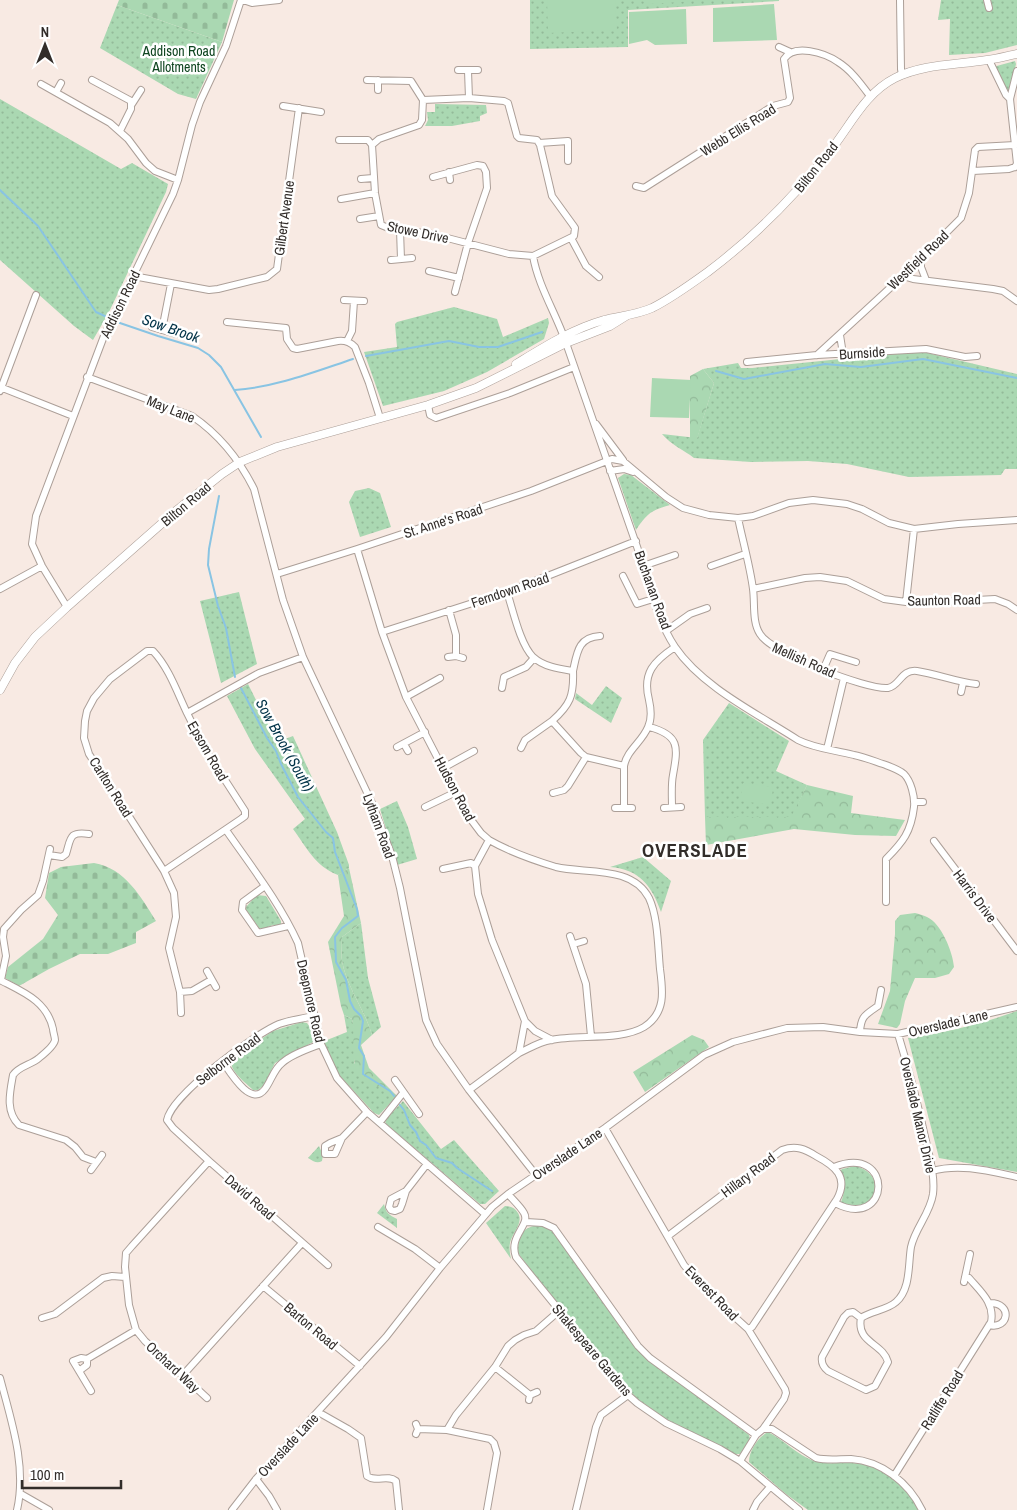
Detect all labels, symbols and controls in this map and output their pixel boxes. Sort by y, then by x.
north arrow [20,20,70,70]
text: N [41,23,49,41]
park label: Addison Road Allotments [142,42,215,76]
street label: Webb Ellis Road [697,100,779,160]
street label: Bilton Road [790,138,842,196]
street label: Gilbert Avenue [270,179,298,257]
street label: Stowe Drive [386,217,450,247]
street label: Westfield Road [884,226,952,294]
street label: Addison Road [96,267,144,342]
water label: Sow Brook [139,308,203,348]
street label: Burnside [838,342,886,364]
street label: May Lane [144,391,198,427]
street label: Bilton Road [157,478,215,530]
street label: St. Anne's Road [401,500,485,542]
street label: Buchanan Road [630,548,676,632]
street label: Ferndown Road [469,568,551,612]
street label: Saunton Road [907,590,981,610]
street label: Mellish Road [770,638,838,682]
water label: Sow Brook (South) [251,695,319,795]
street label: Epsom Road [184,718,232,784]
street label: Carlton Road [85,754,137,820]
street label: Hudson Road [431,754,479,824]
street label: Lytham Road [359,791,399,861]
district label: OVERSLADE [642,837,748,863]
street label: Harris Drive [949,866,1001,926]
street label: Deepmore Road [293,958,329,1044]
street label: Overslade Lane [906,1005,990,1041]
street label: Selborne Road [192,1029,264,1089]
street label: Overslade Manor Drive [896,1055,940,1175]
street label: Overslade Lane [528,1124,606,1184]
street label: Hillary Road [717,1149,779,1201]
street label: David Road [221,1170,279,1224]
street label: Everest Road [681,1262,743,1324]
street label: Barton Road [281,1298,341,1354]
street label: Shakespeare Gardens [548,1300,636,1400]
street label: Orchard Way [142,1338,204,1397]
street label: Ratliffe Road [917,1367,967,1433]
street label: Overslade Lane [254,1409,322,1481]
scale bar [22,1458,121,1490]
text: 100 m [30,1464,64,1485]

